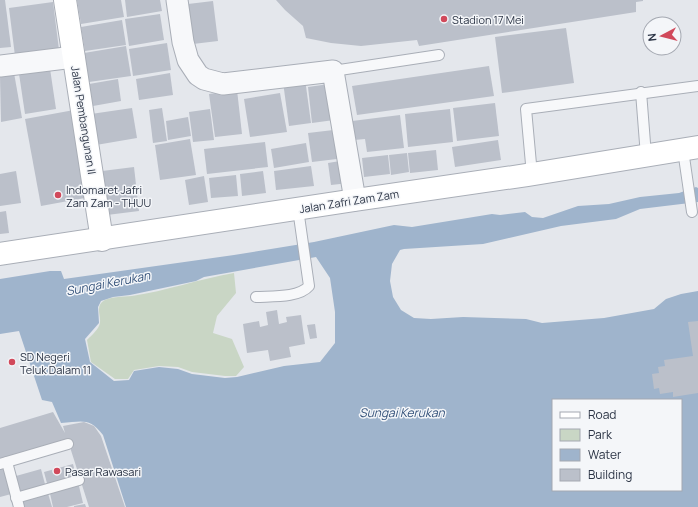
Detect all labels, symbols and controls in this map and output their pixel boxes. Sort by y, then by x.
place label: Stadion 17 Mei [452,12,524,27]
marker: Stadion 17 Mei [439,14,449,24]
north arrow [642,16,682,56]
text: N [644,32,660,42]
street label: Jalan Pembangunan II [68,65,100,175]
place label: Indomaret Jafri Zam Zam - THUU [66,182,151,210]
street label: Jalan Zafri Zam Zam [298,186,400,216]
marker: Indomaret Jafri Zam Zam - THUU [53,190,63,200]
water label: Sungai Kerukan [64,266,152,299]
place label: SD Negeri Teluk Dalam 11 [20,349,91,377]
marker: SD Negeri Teluk Dalam 11 [7,357,17,367]
legend [552,399,682,491]
water label: Sungai Kerukan [359,404,446,421]
text: Road [588,406,616,423]
text: Park [588,426,613,443]
text: Water [588,446,622,463]
place label: Pasar Rawasari [65,464,141,479]
marker: Pasar Rawasari [52,466,62,476]
text: Building [588,466,632,483]

